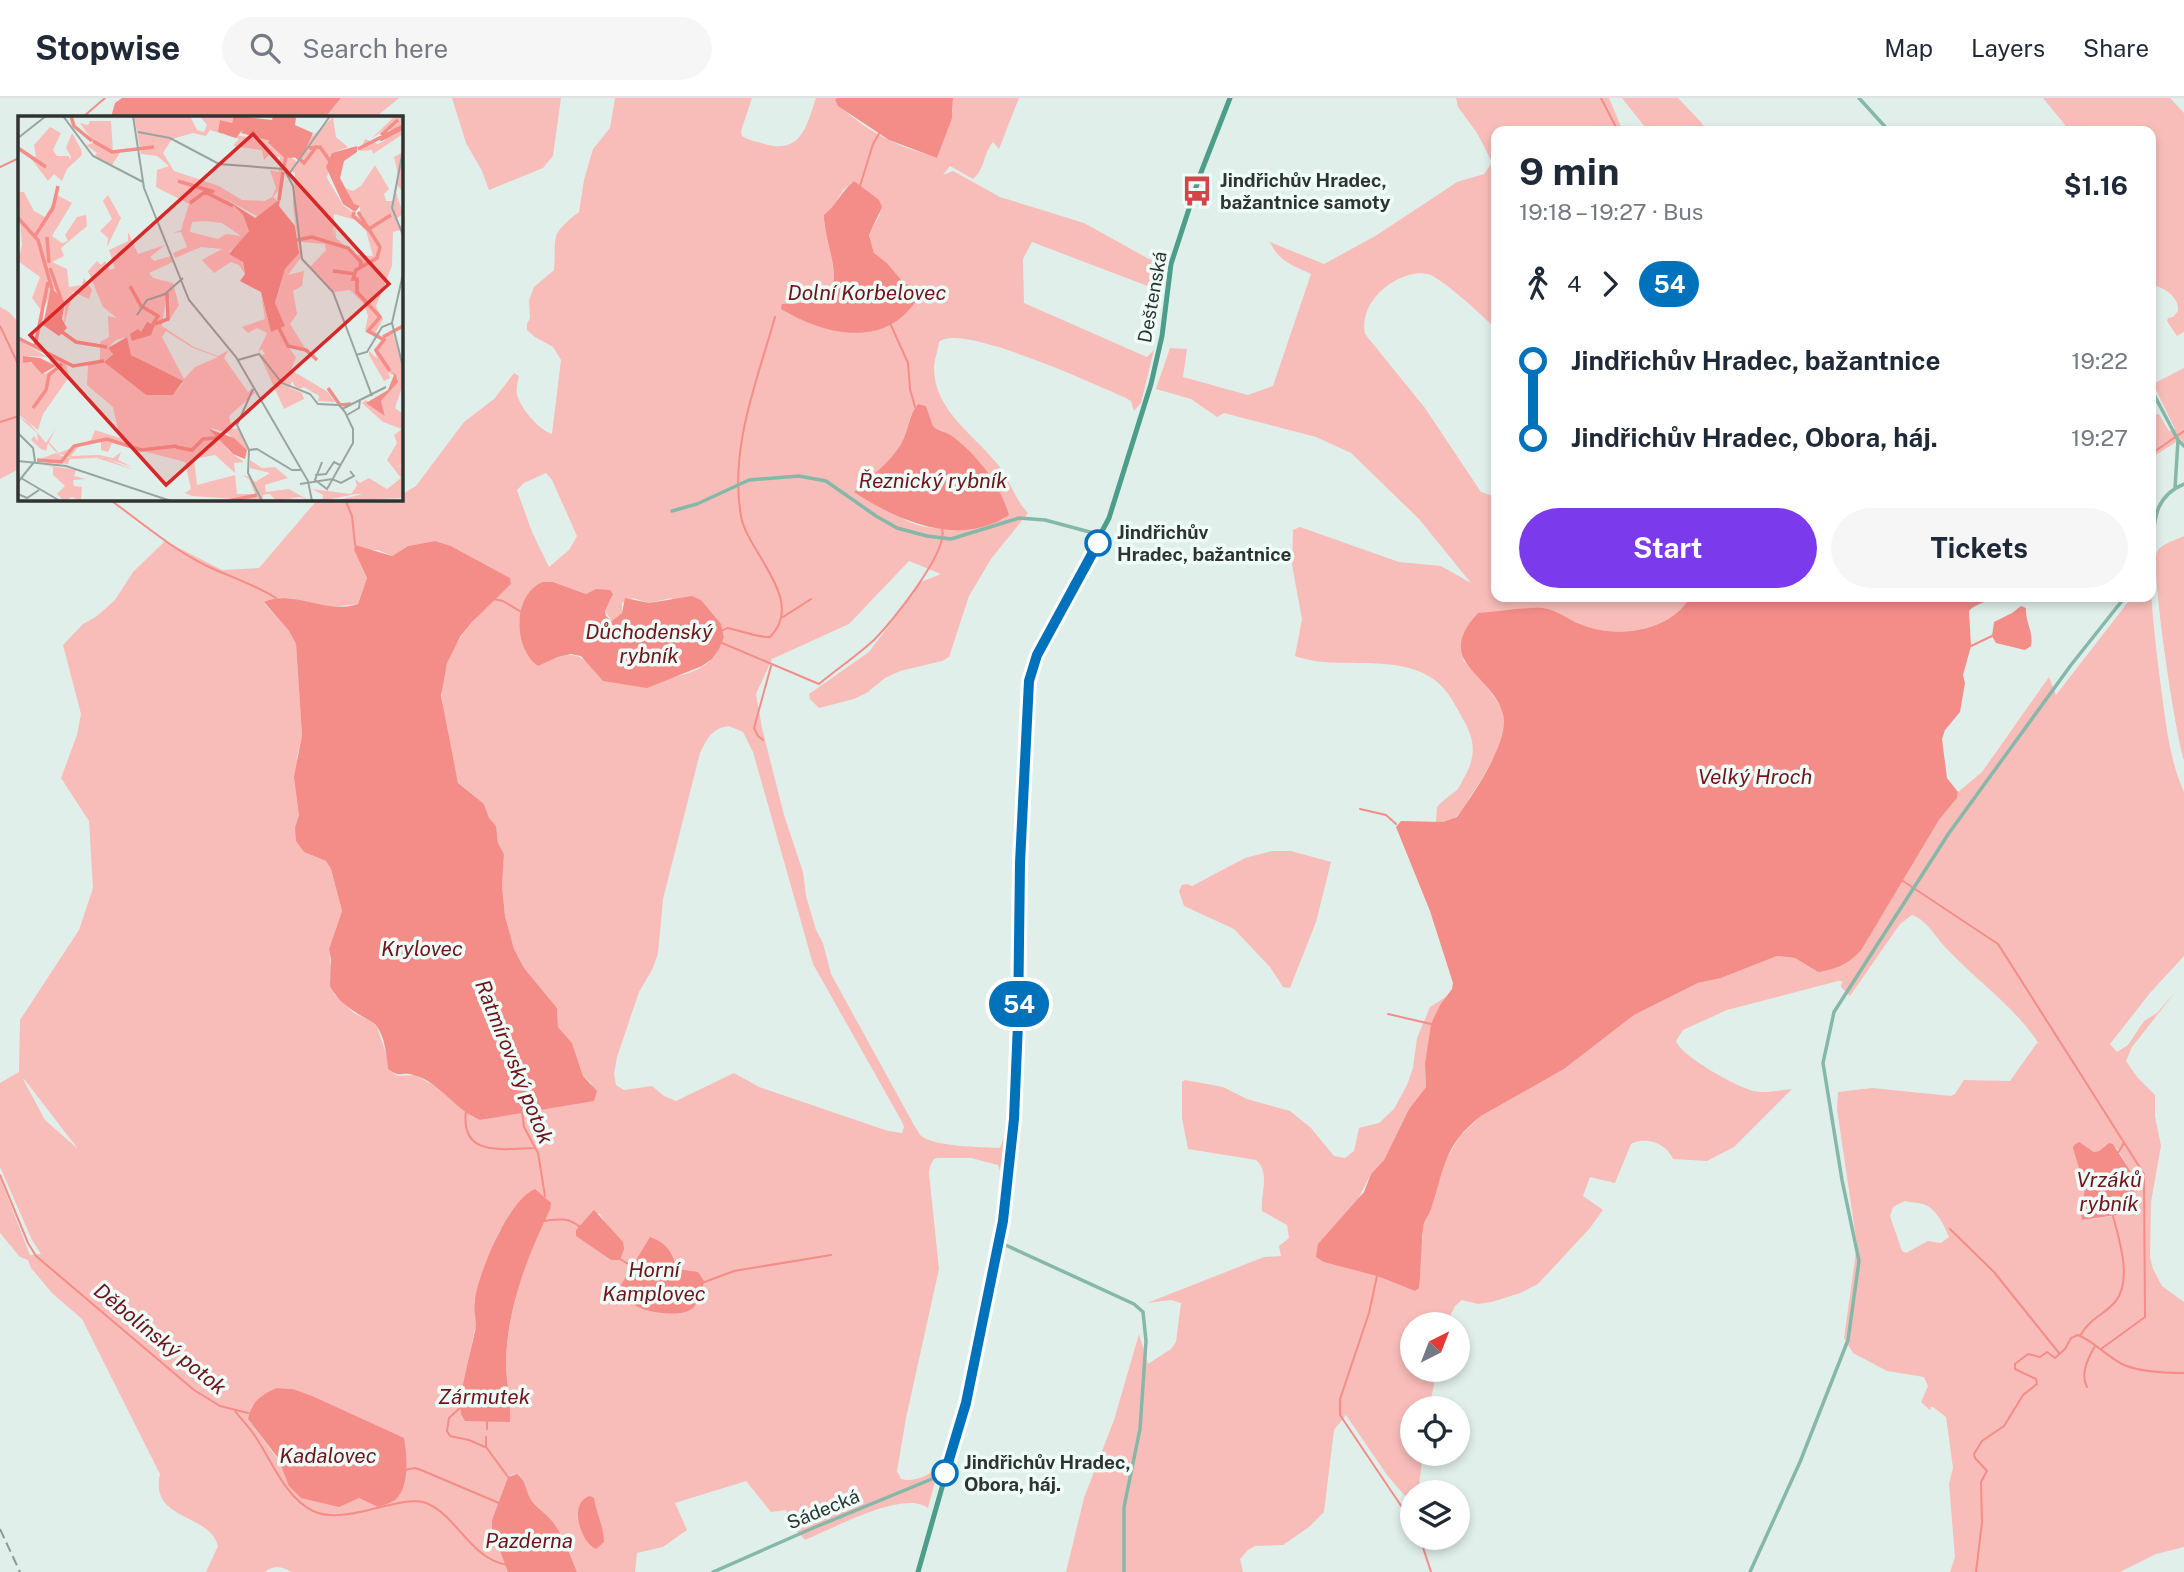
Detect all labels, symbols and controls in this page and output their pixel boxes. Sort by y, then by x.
search box [222,17,712,80]
text: Stopwise [35,29,180,67]
icon: search [246,29,284,67]
text: Search here [302,33,448,64]
text: Map [1884,34,1933,62]
text: Layers [1971,34,2045,62]
text: Share [2083,34,2149,62]
inset map [18,116,402,500]
text: 9 min [1519,149,1619,194]
place label: Jindřichův Hradec, bažantnice samoty [1220,169,1391,213]
text: $1.16 [2064,170,2128,201]
bus stop icon: Jindřichův Hradec, bažantnice samoty [1180,174,1214,208]
text: 19:18 – 19:27 · Bus [1519,198,1703,225]
street label: Deštenská [1133,250,1171,344]
icon: walk [1519,265,1557,303]
icon: forward [1591,265,1629,303]
text: 4 [1567,270,1581,297]
text: 54 [1653,270,1685,298]
water label: Dolní Korbelovec [788,280,946,305]
text: Jindřichův Hradec, bažantnice [1571,345,1940,376]
text: 19:22 [2071,347,2128,374]
text: Jindřichův Hradec, Obora, háj. [1571,422,1938,453]
text: 19:27 [2071,424,2128,451]
water label: Řeznický rybník [859,468,1008,493]
button: Start [1519,508,1817,588]
button: Tickets [1831,508,2128,588]
place label: Jindřichův Hradec, bažantnice [1117,521,1292,565]
marker: Jindřichův Hradec, bažantnice [1085,530,1111,556]
water label: Důchodenský rybník [585,619,713,668]
water label: Velký Hroch [1698,764,1812,789]
water label: Krylovec [381,936,463,961]
water label: Ratmírovský potok [470,976,559,1148]
line badge: 54 [988,981,1050,1027]
text: 54 [1003,990,1035,1018]
water label: Vrzáků rybník [2076,1167,2142,1216]
water label: Horní Kamplovec [602,1257,706,1306]
water label: Děbolínský potok [89,1278,232,1400]
north arrow [1400,1312,1470,1382]
map controls [1400,1312,1470,1550]
water label: Zármutek [438,1384,531,1409]
button: locate [1400,1396,1470,1466]
water label: Kadalovec [279,1443,377,1468]
place label: Jindřichův Hradec, Obora, háj. [964,1451,1131,1495]
marker: Jindřichův Hradec, Obora, háj. [932,1460,958,1486]
button: layers [1400,1480,1470,1550]
street label: Sádecká [783,1484,863,1534]
water label: Pazderna [485,1528,573,1553]

